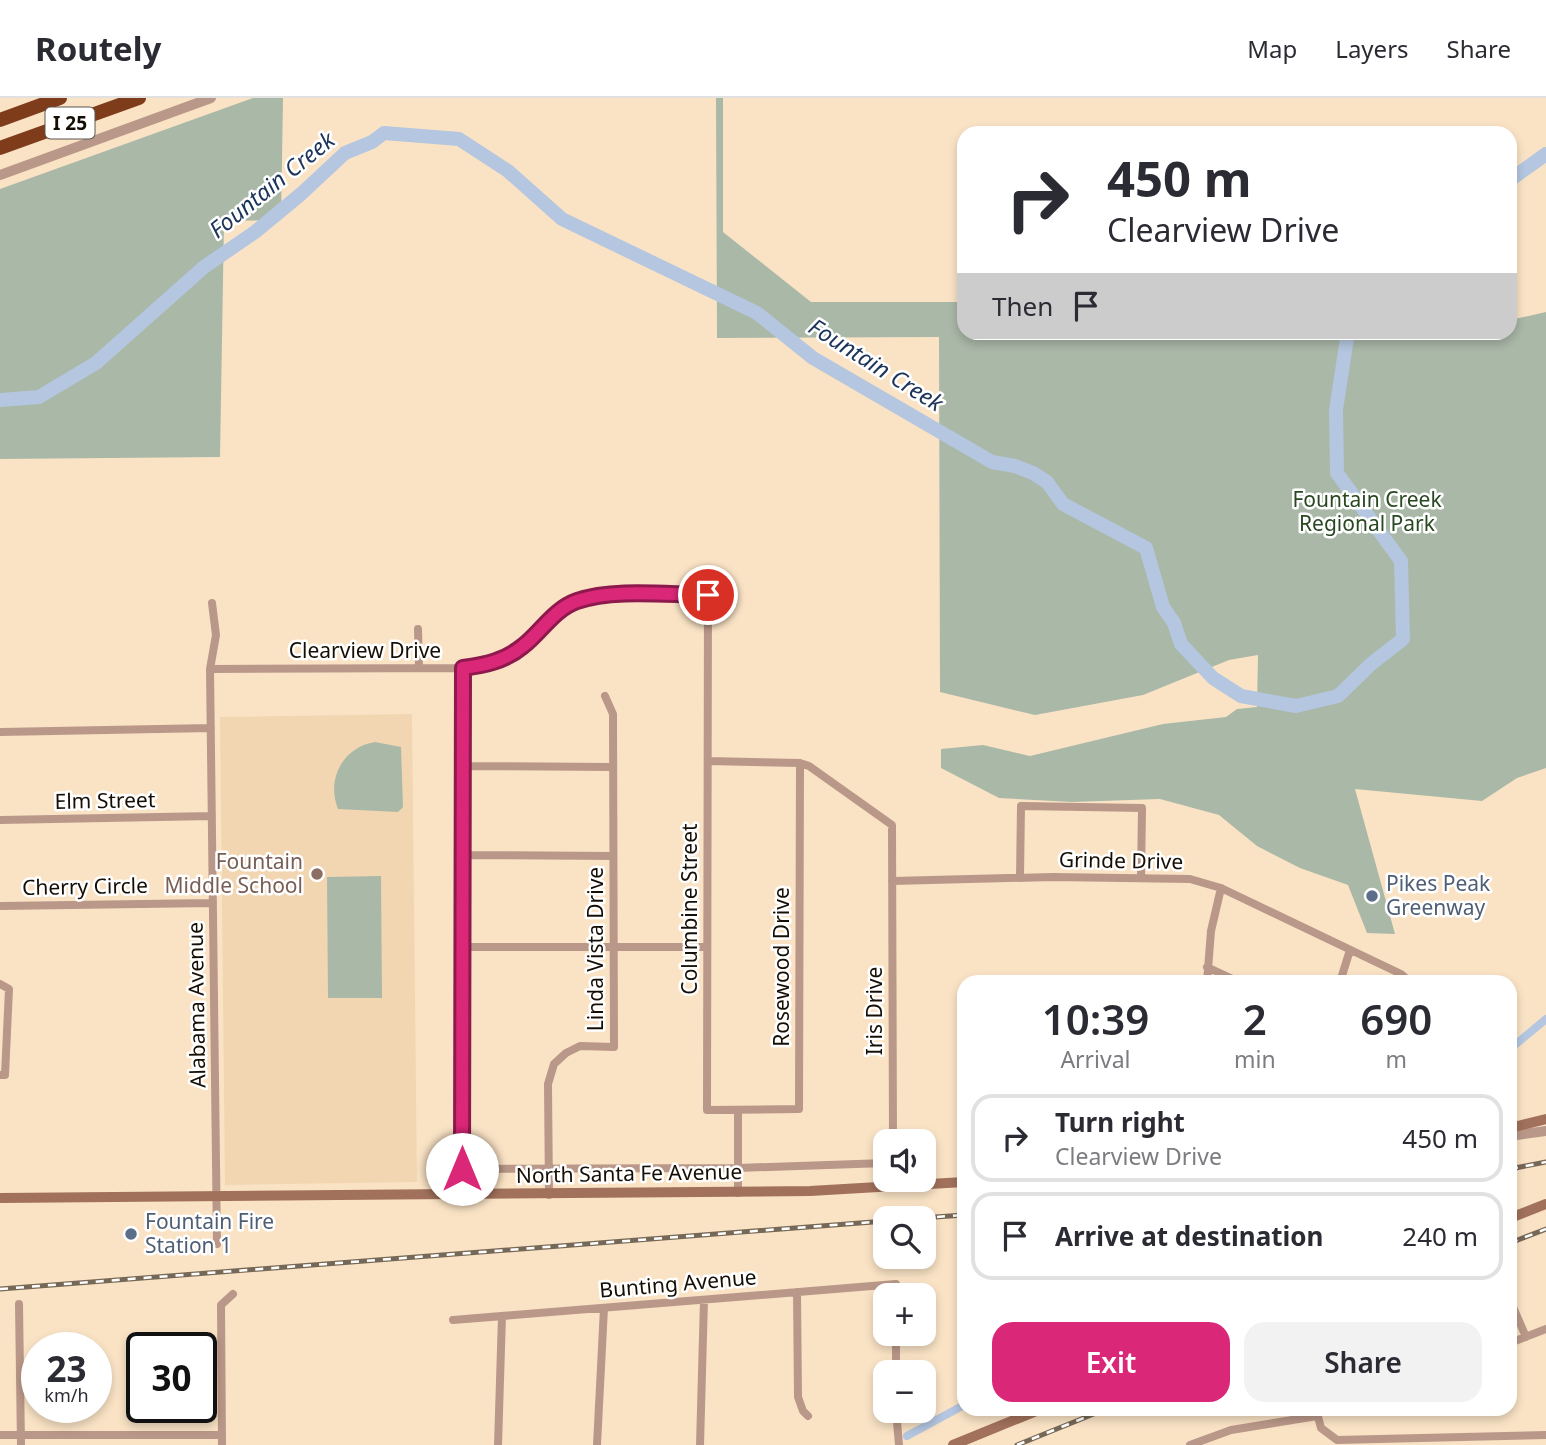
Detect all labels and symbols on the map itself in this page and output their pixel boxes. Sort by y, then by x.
road number: I 25 [46,108,94,139]
water label: Fountain Creek [202,123,342,245]
water label: Fountain Creek [803,310,951,419]
park label: Fountain Creek Regional Park [1292,485,1442,537]
pin [678,565,738,625]
street label: Clearview Drive [289,636,441,664]
street label: Elm Street [54,785,156,815]
street label: Columbine Street [675,823,703,995]
street label: Grinde Drive [1059,845,1184,875]
place label: Fountain Middle School [165,847,303,899]
marker: Fountain Middle School [309,866,325,882]
street label: Linda Vista Drive [581,867,609,1031]
place label: Pikes Peak Greenway [1386,869,1491,921]
street label: Cherry Circle [22,871,148,901]
street label: Rosewood Drive [767,887,795,1047]
marker: Pikes Peak Greenway [1364,888,1380,904]
street label: Alabama Avenue [181,922,211,1088]
street label: Iris Drive [860,967,888,1055]
position arrow [425,1132,499,1206]
street label: North Santa Fe Avenue [516,1157,742,1189]
place label: Fountain Fire Station 1 [145,1207,274,1259]
marker: Fountain Fire Station 1 [123,1226,139,1242]
street label: Bunting Avenue [598,1262,758,1304]
speed limit sign: 30 [126,1332,217,1423]

